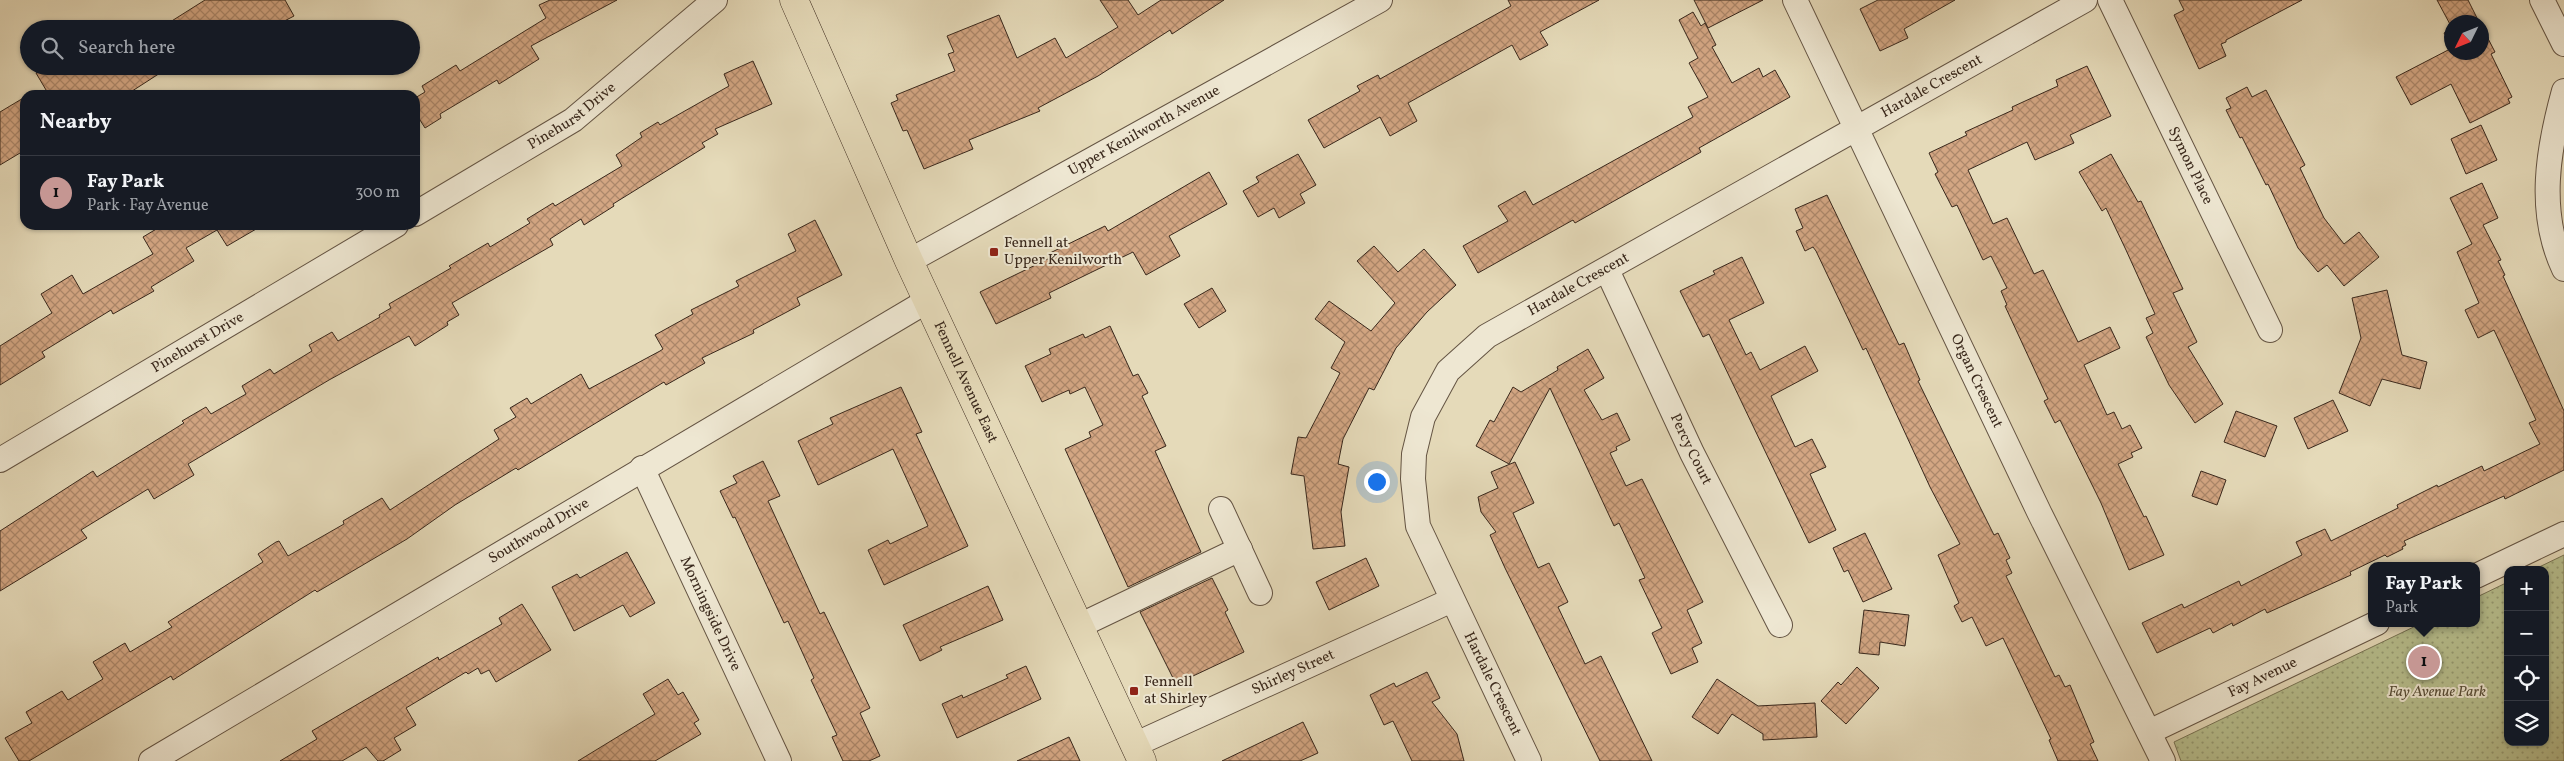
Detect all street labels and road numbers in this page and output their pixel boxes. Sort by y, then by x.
street label: Hardale Crescent [1877,49,1986,123]
street label: Pinehurst Drive [524,78,621,155]
street label: Upper Kenilworth Avenue [1065,80,1224,181]
street label: Symon Place [2162,123,2218,208]
street label: Hardale Crescent [1524,248,1633,322]
street label: Pinehurst Drive [148,307,248,378]
street label: Fennell Avenue East [928,318,1003,447]
street label: Organ Crescent [1945,330,2008,432]
street label: Percy Court [1665,410,1717,489]
street label: Southwood Drive [485,493,593,569]
street label: Morningside Drive [674,553,746,675]
street label: Hardale Crescent [1458,629,1526,739]
street label: Shirley Street [1248,644,1338,701]
street label: Fay Avenue [2225,652,2301,703]

